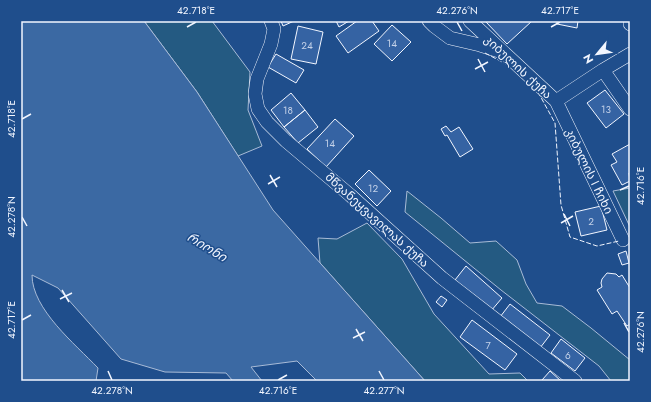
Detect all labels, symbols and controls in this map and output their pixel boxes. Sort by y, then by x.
text: 42.718°E [177,3,215,18]
text: 42.276°N [436,3,478,18]
text: 42.717°E [541,3,579,18]
street label: კიბულის ქუჩა [480,31,556,103]
north arrow [577,34,617,74]
house number: 14 [387,36,397,51]
house number: 24 [301,38,313,53]
text: N [579,51,597,67]
text: 42.718°E [4,100,19,138]
house number: 13 [601,102,612,117]
house number: 18 [283,103,293,118]
street label: კიბულის I ჩიხი [560,125,618,217]
house number: 14 [325,136,335,151]
text: 42.716°E [633,167,648,205]
street label: მწვანეყვავილას ქუჩა [321,168,433,272]
house number: 12 [368,181,378,196]
text: 42.278°N [4,196,19,238]
house number: 2 [588,214,594,229]
water label: რიონი [183,228,231,267]
text: 42.717°E [4,301,19,339]
text: 42.276°N [633,311,648,353]
house number: 7 [485,338,491,353]
house number: 6 [565,348,571,363]
text: 42.278°N [91,383,133,398]
text: 42.716°E [259,383,297,398]
text: 42.277°N [363,383,405,398]

